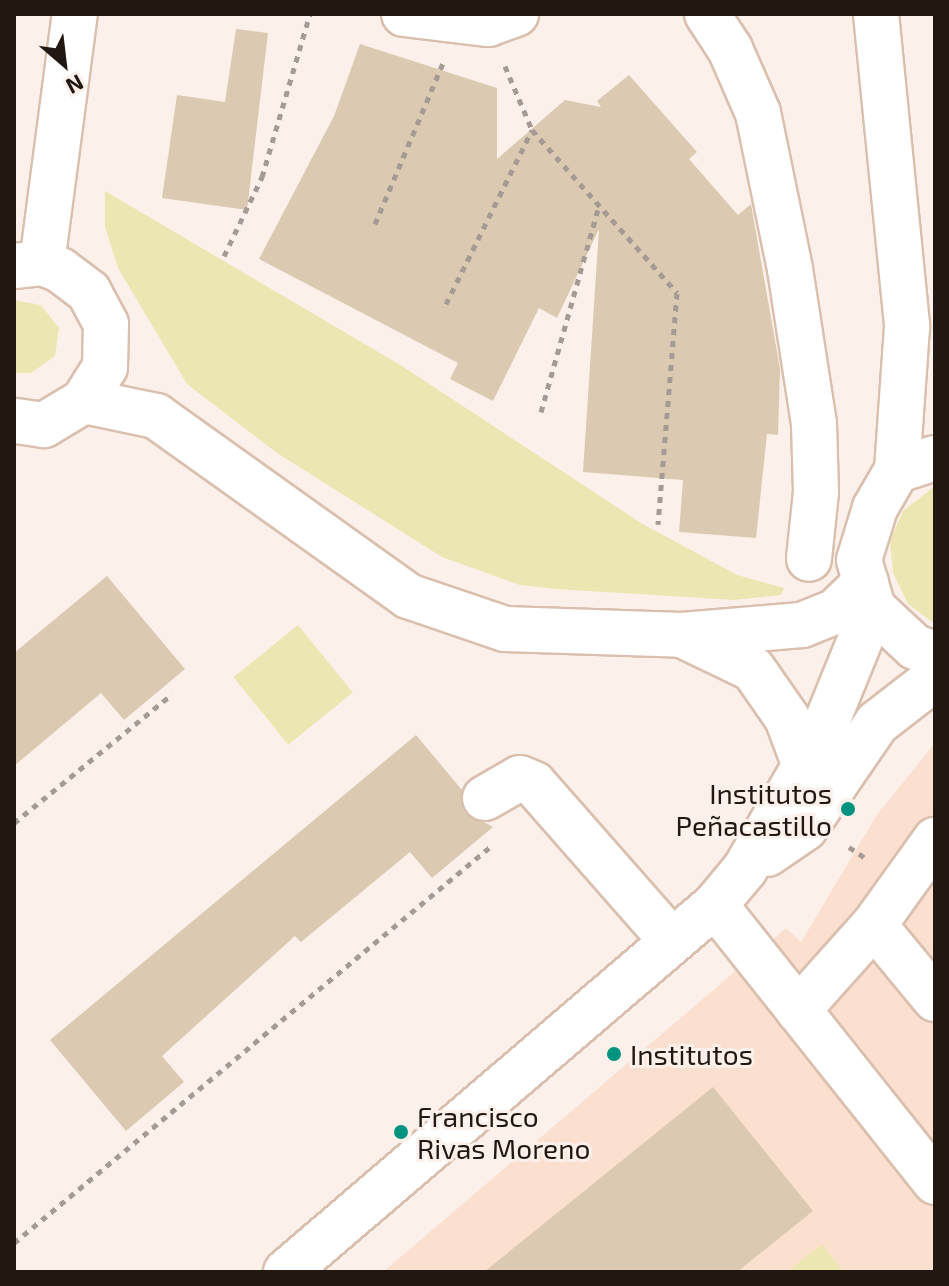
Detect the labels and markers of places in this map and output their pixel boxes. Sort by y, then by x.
place label: Institutos Peñacastillo [676,776,832,842]
marker: Institutos Peñacastillo [839,800,857,818]
place label: Institutos [630,1037,753,1071]
marker: Institutos [605,1045,623,1063]
place label: Francisco Rivas Moreno [417,1099,590,1165]
marker: Francisco Rivas Moreno [392,1123,410,1141]

